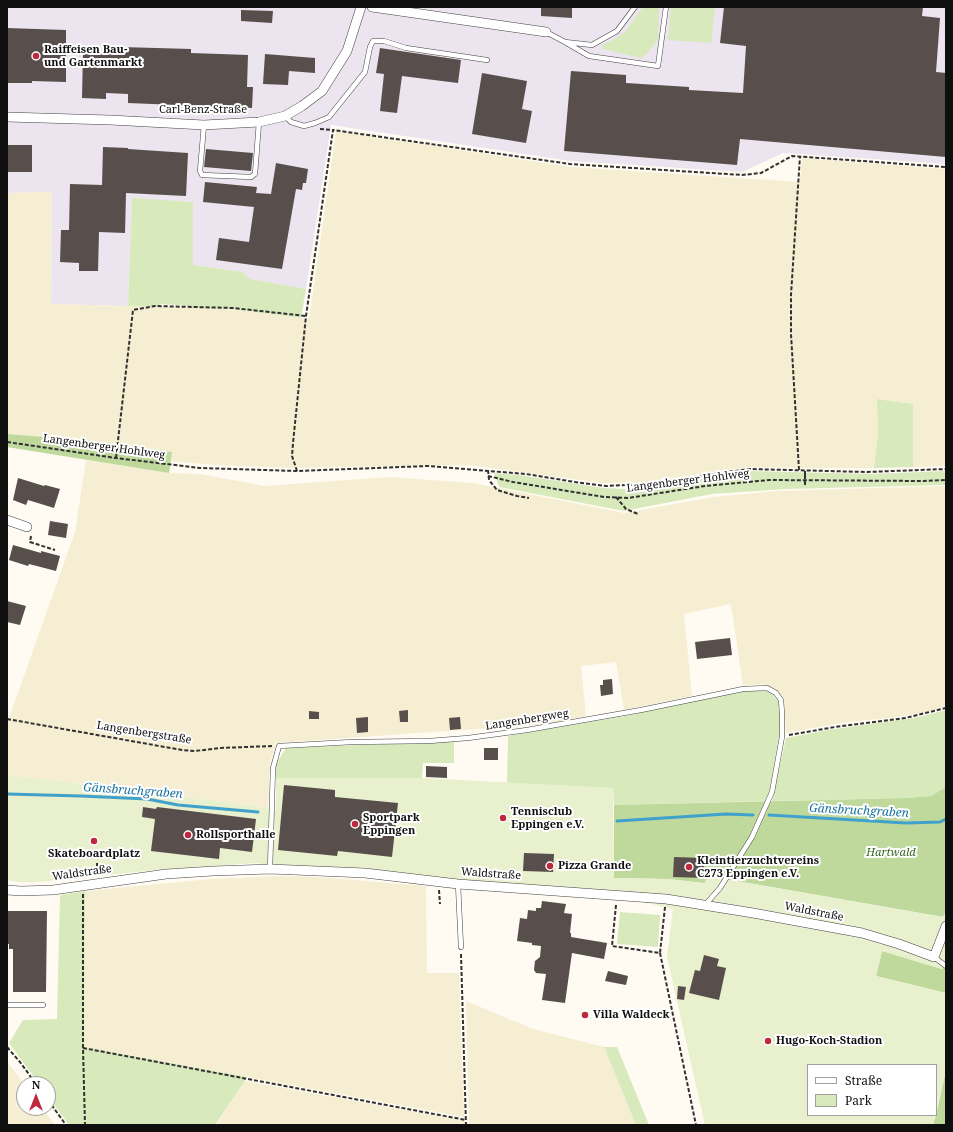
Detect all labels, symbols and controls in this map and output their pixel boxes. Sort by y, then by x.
place label: Raiffeisen Bau- und Gartenmarkt [44,43,142,69]
marker: Raiffeisen Bau- und Gartenmarkt [31,51,41,61]
street label: Carl-Benz-Straße [159,103,247,117]
street label: Langenberger Hohlweg [42,432,166,462]
street label: Langenberger Hohlweg [626,467,750,495]
street label: Langenbergweg [484,707,570,733]
street label: Langenbergstraße [96,719,192,747]
water label: Gänsbruchgraben [83,780,183,802]
water label: Gänsbruchgraben [809,801,909,821]
place label: Tennisclub Eppingen e.V. [511,805,584,831]
place label: Sportpark Eppingen [363,811,420,837]
marker: Tennisclub Eppingen e.V. [498,813,508,823]
marker: Sportpark Eppingen [350,819,360,829]
place label: Rollsporthalle [196,828,276,842]
marker: Rollsporthalle [183,830,193,840]
marker: Skateboardplatz [89,836,99,846]
park label: Hartwald [866,846,916,860]
place label: Skateboardplatz [48,847,140,861]
place label: Kleintierzuchtvereins C273 Eppingen e.V. [697,854,819,880]
place label: Pizza Grande [558,859,631,873]
marker: Pizza Grande [545,861,555,871]
street label: Waldstraße [51,862,113,884]
marker: Kleintierzuchtvereins C273 Eppingen e.V. [684,862,694,872]
street label: Waldstraße [461,865,521,883]
street label: Waldstraße [783,900,845,924]
place label: Villa Waldeck [593,1008,669,1022]
marker: Villa Waldeck [580,1010,590,1020]
place label: Hugo-Koch-Stadion [776,1034,882,1048]
marker: Hugo-Koch-Stadion [763,1036,773,1046]
legend [807,1064,937,1116]
text: Straße [845,1072,882,1089]
north arrow [16,1076,56,1116]
text: N [32,1077,40,1092]
text: Park [845,1092,872,1109]

